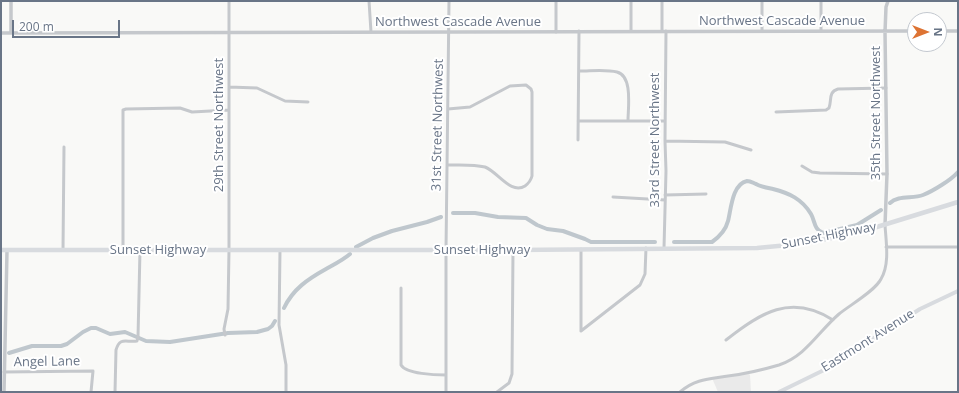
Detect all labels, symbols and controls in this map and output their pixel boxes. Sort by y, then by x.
scale bar [14,12,122,38]
north arrow [907,12,947,52]
street label: Northwest Cascade Avenue [699,13,865,29]
street label: Northwest Cascade Avenue [375,14,541,30]
text: 200 m [19,18,54,35]
text: N [931,28,946,36]
street label: 35th Street Northwest [868,46,884,180]
street label: 29th Street Northwest [211,58,227,192]
street label: 31st Street Northwest [429,59,447,191]
street label: 33rd Street Northwest [647,73,663,207]
street label: Sunset Highway [780,219,878,253]
street label: Sunset Highway [110,242,206,258]
street label: Sunset Highway [434,242,530,258]
street label: Eastmont Avenue [819,306,917,376]
street label: Angel Lane [14,354,80,370]

